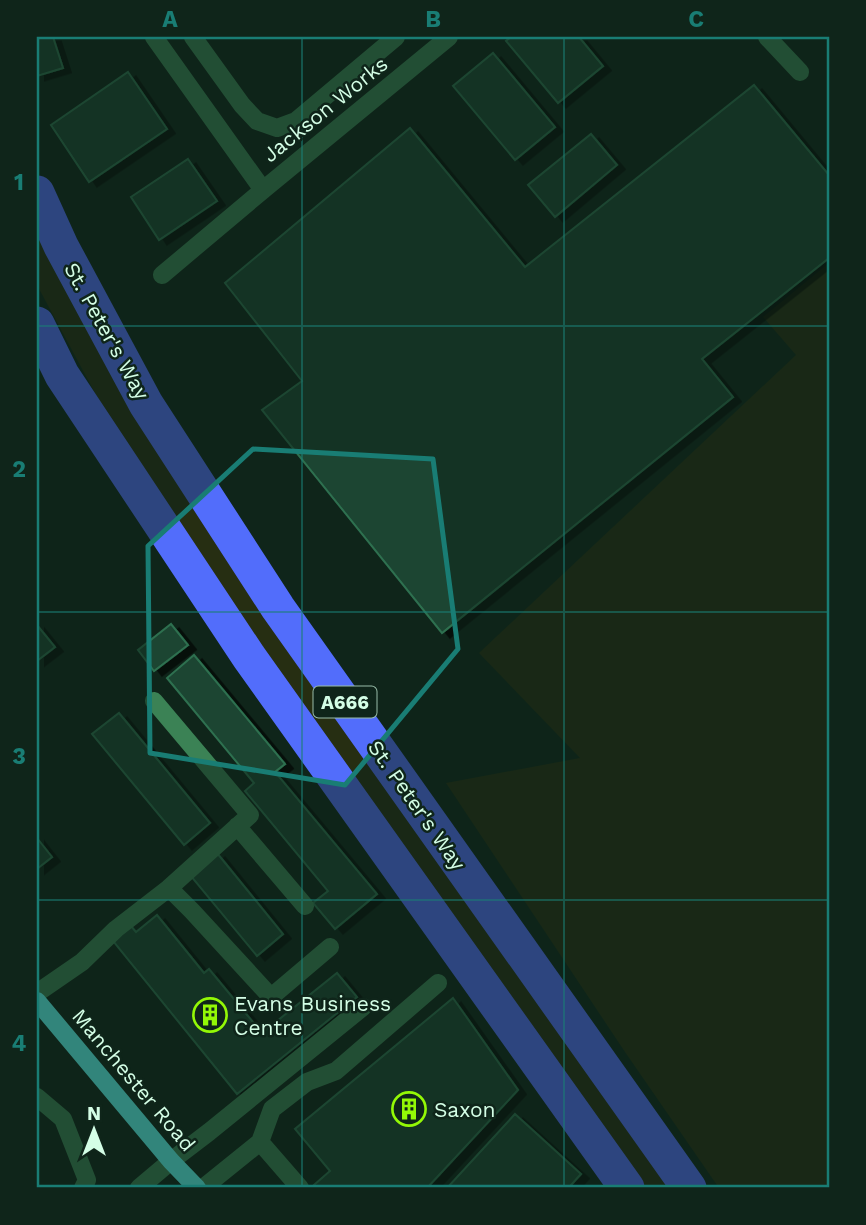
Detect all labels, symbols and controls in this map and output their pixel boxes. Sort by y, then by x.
text: A [162,6,178,33]
text: B [425,6,441,33]
text: C [688,6,704,33]
street label: Jackson Works [257,51,393,167]
text: 1 [14,169,24,196]
street label: St. Peter's Way [59,258,155,404]
text: 2 [12,456,26,483]
road number: A666 [314,687,376,718]
street label: St. Peter's Way [363,735,471,875]
text: 3 [12,743,26,770]
place label: Evans Business Centre [234,991,391,1040]
building icon: Evans Business Centre [191,996,229,1034]
street label: Manchester Road [67,1004,201,1156]
text: 4 [12,1030,27,1057]
building icon: Saxon [390,1090,428,1128]
north arrow [60,1096,130,1166]
place label: Saxon [434,1097,496,1122]
text: N [87,1102,101,1125]

